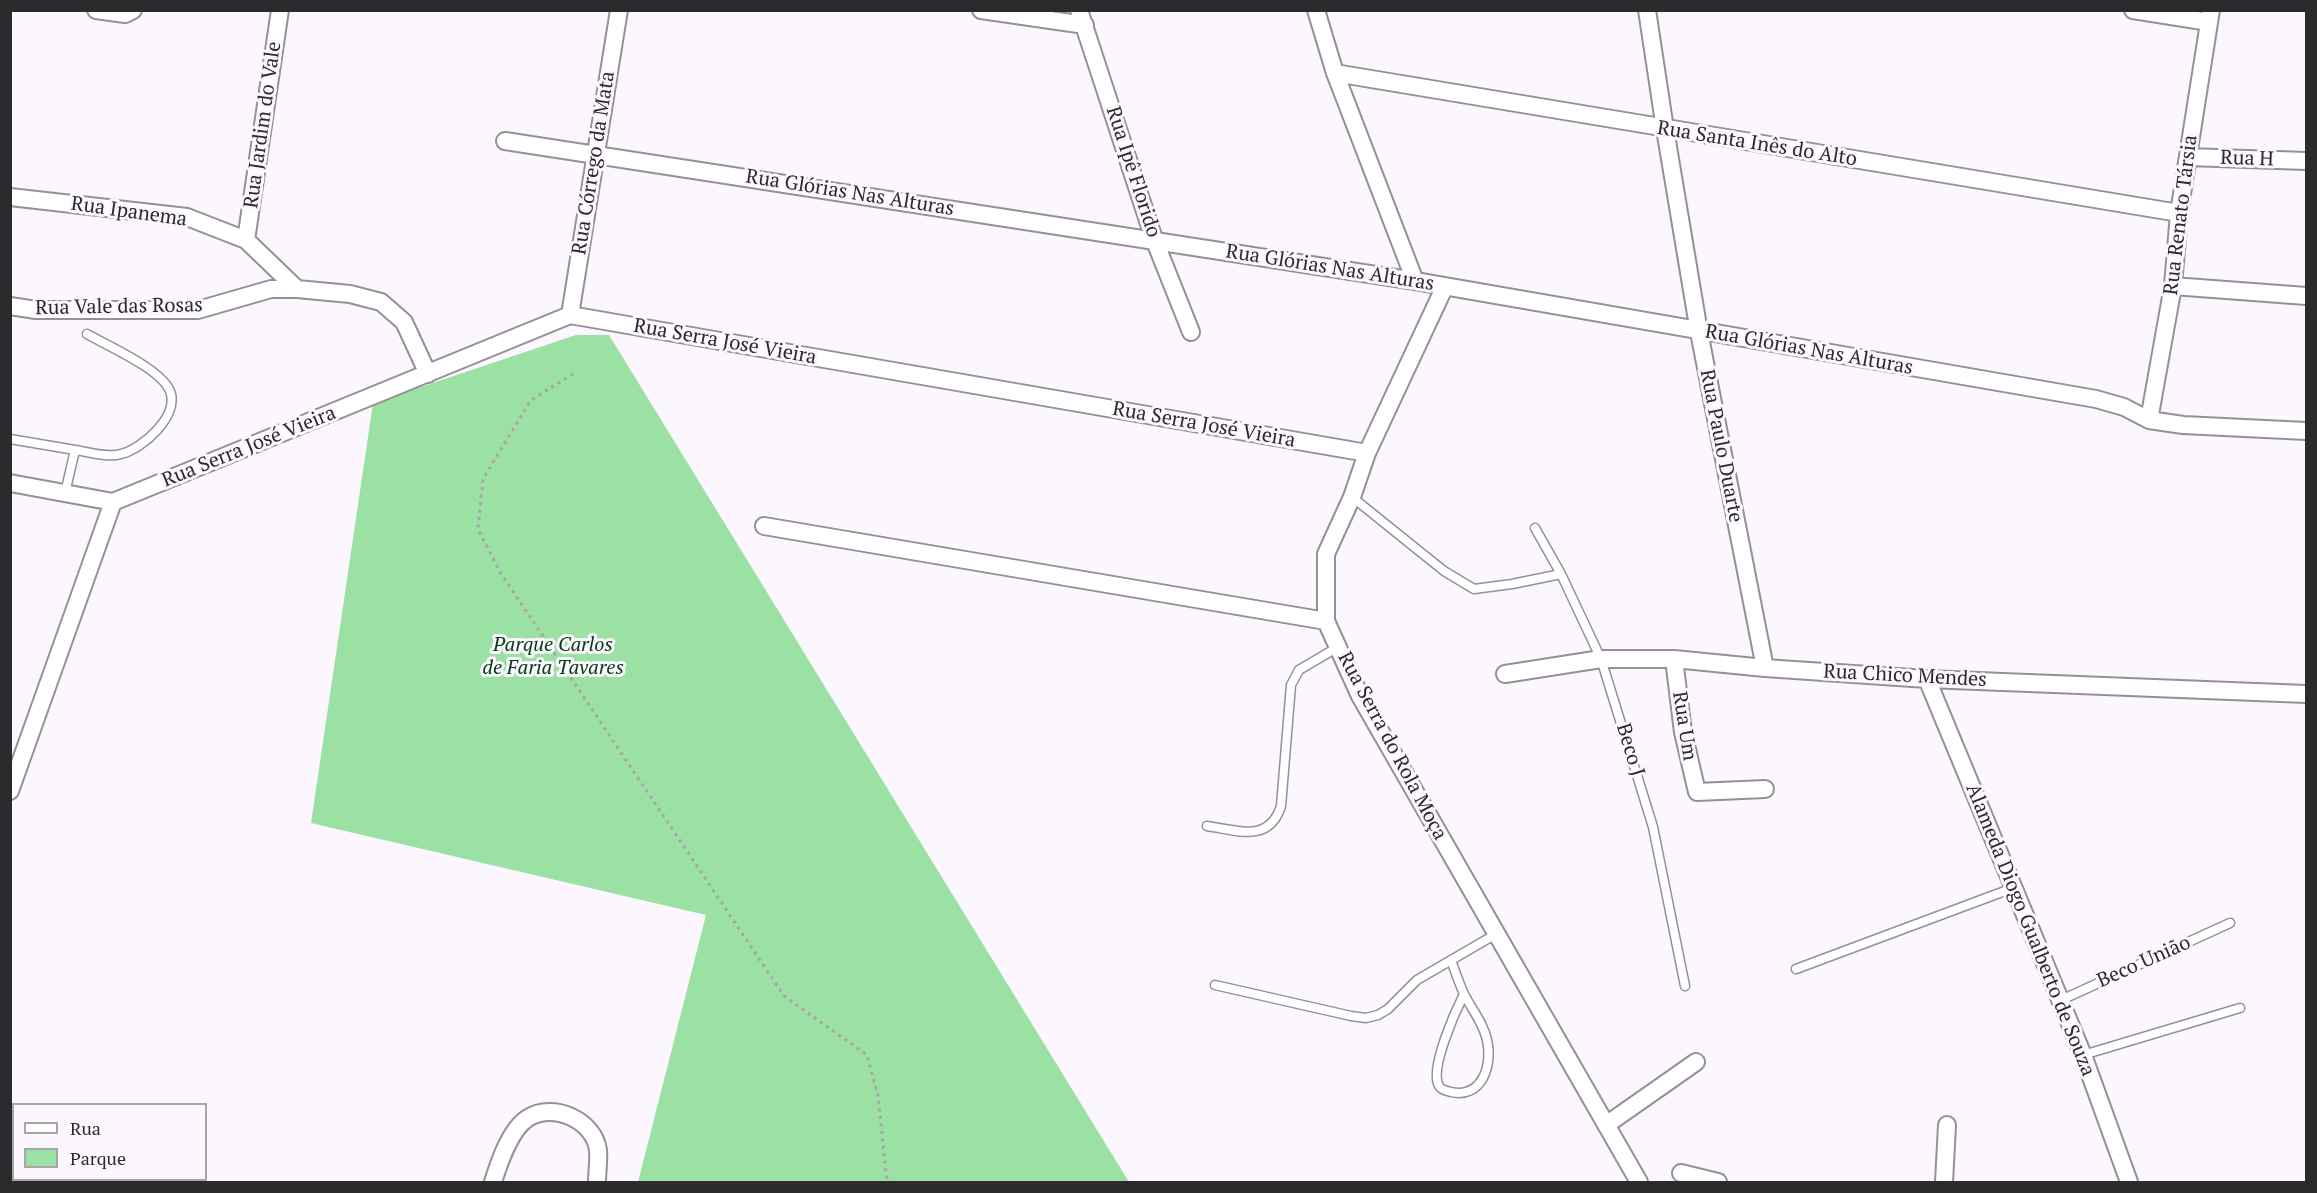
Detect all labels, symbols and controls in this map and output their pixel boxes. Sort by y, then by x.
street label: Rua Jardim do Vale [239,40,287,210]
street label: Rua Córrego da Mata [568,70,620,256]
street label: Rua Ipê Florido [1101,103,1165,241]
street label: Rua Santa Inês do Alto [1655,116,1859,172]
street label: Rua Renato Társia [2159,134,2203,296]
street label: Rua H [2220,146,2274,172]
street label: Rua Glórias Nas Alturas [744,165,956,221]
street label: Rua Ipanema [69,192,189,232]
street label: Rua Glórias Nas Alturas [1224,240,1436,296]
street label: Rua Vale das Rosas [35,294,203,320]
street label: Rua Serra José Vieira [632,314,818,370]
street label: Rua Glórias Nas Alturas [1703,320,1915,380]
street label: Rua Paulo Duarte [1694,367,1748,525]
street label: Rua Serra José Vieira [1111,397,1297,453]
street label: Rua Serra José Vieira [159,401,339,493]
park label: Parque Carlos de Faria Tavares [482,633,624,680]
street label: Rua Serra do Rola Moça [1332,648,1452,844]
street label: Rua Chico Mendes [1823,660,1987,692]
street label: Rua Um [1667,690,1701,762]
street label: Beco J [1611,721,1649,779]
street label: Alameda Diogo Gualberto de Souza [1960,780,2100,1080]
street label: Beco União [2094,931,2194,993]
legend [12,1103,207,1181]
text: Rua [70,1116,101,1140]
text: Parque [70,1146,126,1170]

